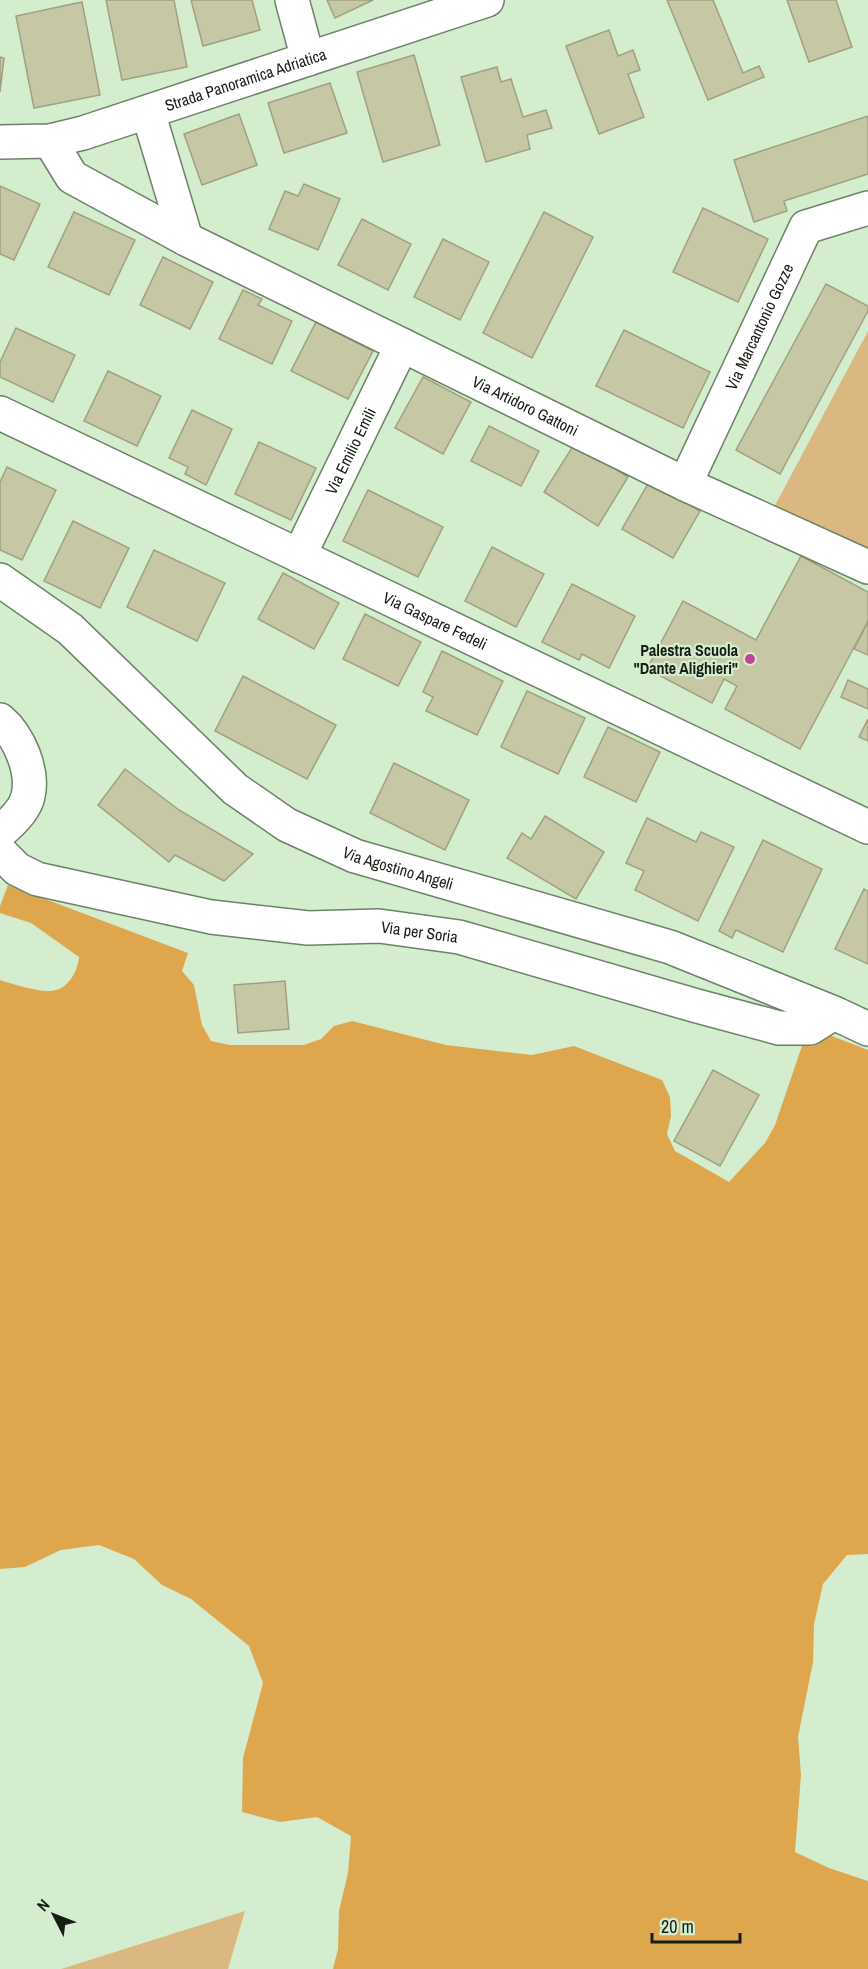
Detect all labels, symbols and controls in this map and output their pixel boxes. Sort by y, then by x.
street label: Strada Panoramica Adriatica [162,42,330,116]
street label: Via Marcantonio Gozze [720,260,798,394]
street label: Via Artidoro Gattoni [468,370,582,441]
street label: Via Emilio Emili [320,404,381,498]
street label: Via Gaspare Fedeli [379,586,491,655]
place label: Palestra Scuola "Dante Alighieri" [633,639,739,679]
marker: Palestra Scuola "Dante Alighieri" [743,652,757,666]
street label: Via Agostino Angeli [339,841,456,895]
street label: Via per Soria [380,915,460,948]
north arrow [24,1885,84,1945]
text: N [32,1894,54,1916]
scale bar [652,1906,740,1944]
text: 20 m [661,1914,694,1939]

